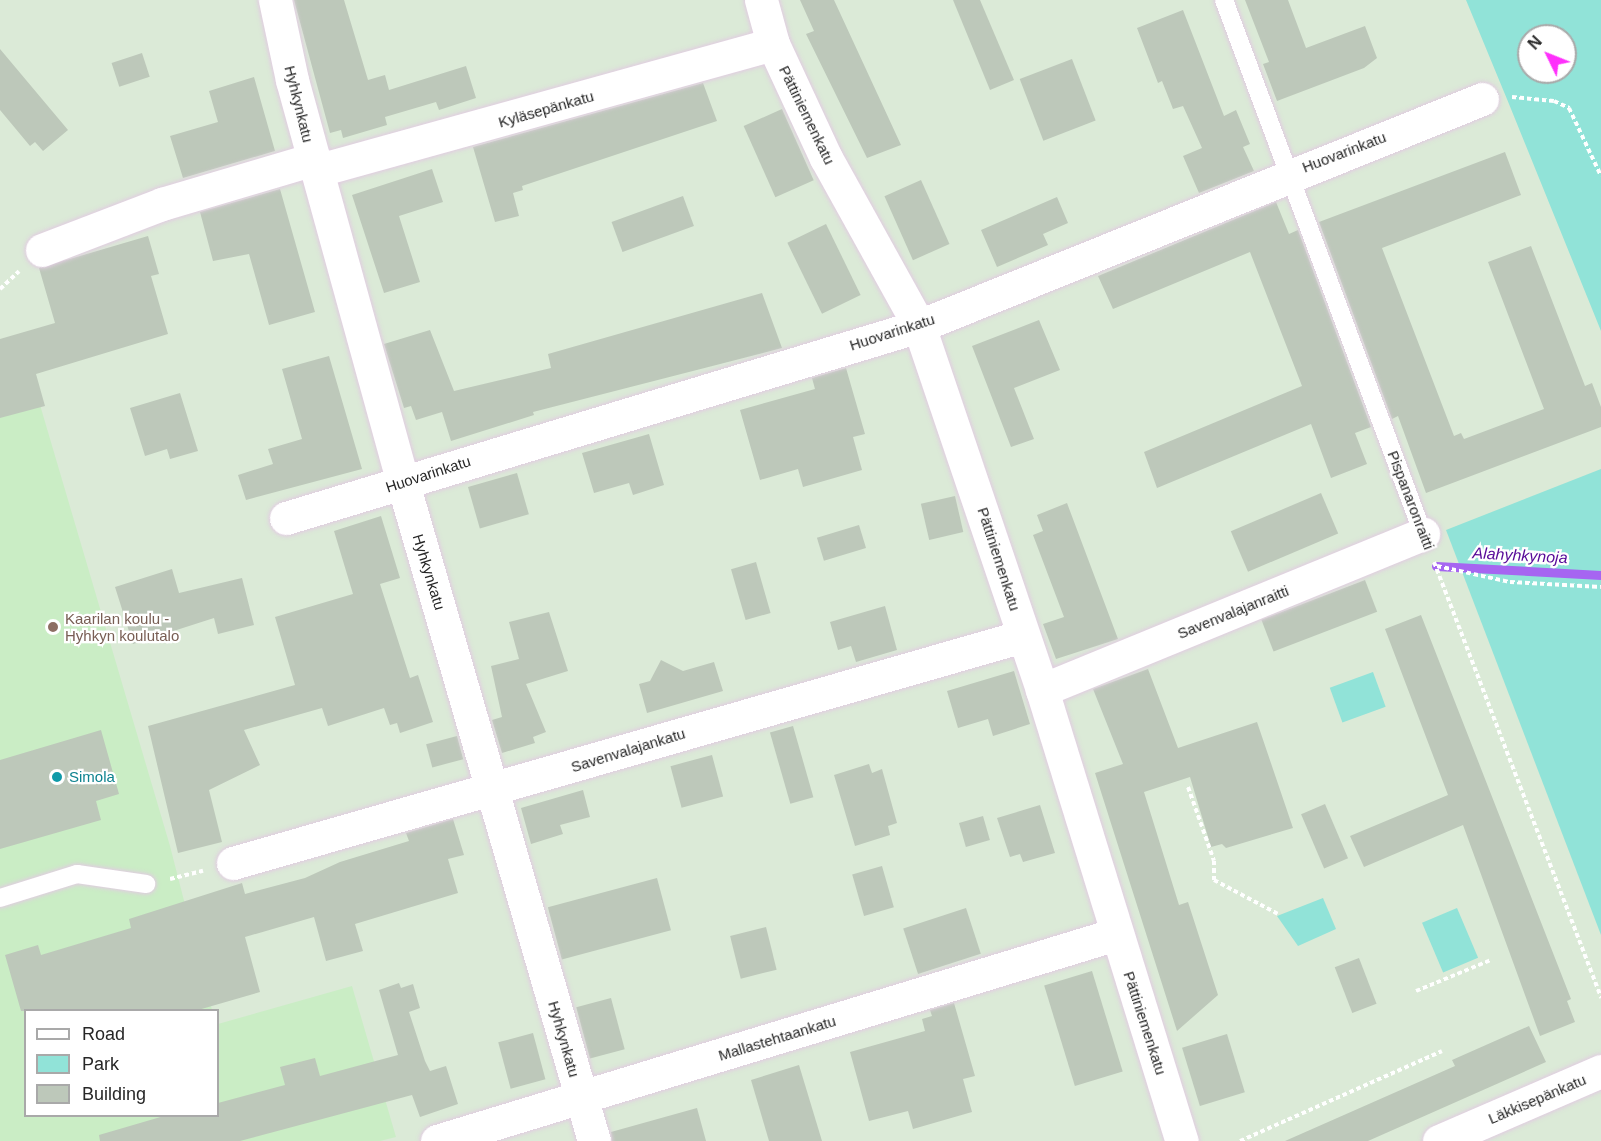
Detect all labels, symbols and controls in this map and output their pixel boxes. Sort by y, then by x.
north arrow [1517,24,1577,84]
text: N [1525,33,1545,53]
street label: Pättiniemenkatu [775,63,839,167]
street label: Hyhkynkatu [281,64,317,144]
street label: Kyläsepänkatu [496,87,596,131]
street label: Huovarinkatu [1300,128,1388,176]
street label: Huovarinkatu [847,310,937,354]
street label: Pispanaronraitti [1384,448,1438,552]
street label: Huovarinkatu [383,452,473,496]
street label: Pättiniemenkatu [974,505,1024,613]
street label: Hyhkynkatu [409,532,449,612]
water label: Alahyhkynoja [1472,544,1568,568]
street label: Savenvalajanraitti [1175,581,1291,643]
place label: Kaarilan koulu - Hyhkyn koulutalo [65,609,179,644]
marker: Kaarilan koulu - Hyhkyn koulutalo [46,620,60,634]
street label: Savenvalajankatu [569,724,687,776]
place label: Simola [69,768,115,786]
marker: Simola [50,770,64,784]
street label: Pättiniemenkatu [1120,969,1170,1077]
street label: Hyhkynkatu [545,999,583,1079]
legend [24,1009,219,1117]
street label: Mallastehtaankatu [716,1012,838,1064]
text: Road [82,1024,125,1044]
text: Park [82,1054,119,1074]
street label: Läkkisepänkatu [1486,1070,1588,1128]
text: Building [82,1084,146,1104]

